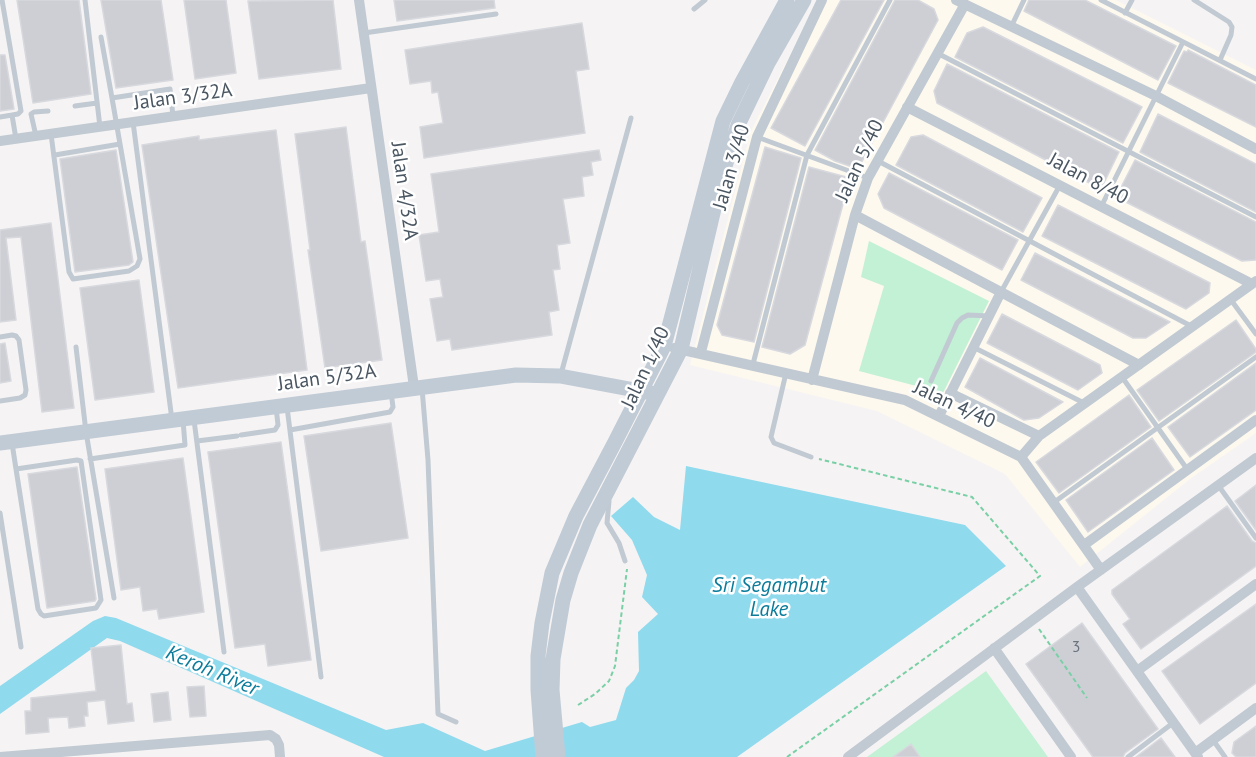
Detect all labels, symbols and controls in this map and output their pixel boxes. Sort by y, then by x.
street label: Jalan 3/32A [132,78,234,116]
street label: Jalan 5/40 [831,116,889,206]
street label: Jalan 3/40 [708,122,756,212]
street label: Jalan 4/32A [385,140,423,242]
street label: Jalan 8/40 [1044,148,1132,210]
street label: Jalan 1/40 [617,323,675,413]
street label: Jalan 5/32A [276,359,378,397]
street label: Jalan 4/40 [909,376,999,434]
water label: Sri Segambut Lake [712,573,826,623]
house number: 3 [1072,637,1080,657]
water label: Keroh River [162,640,262,702]

